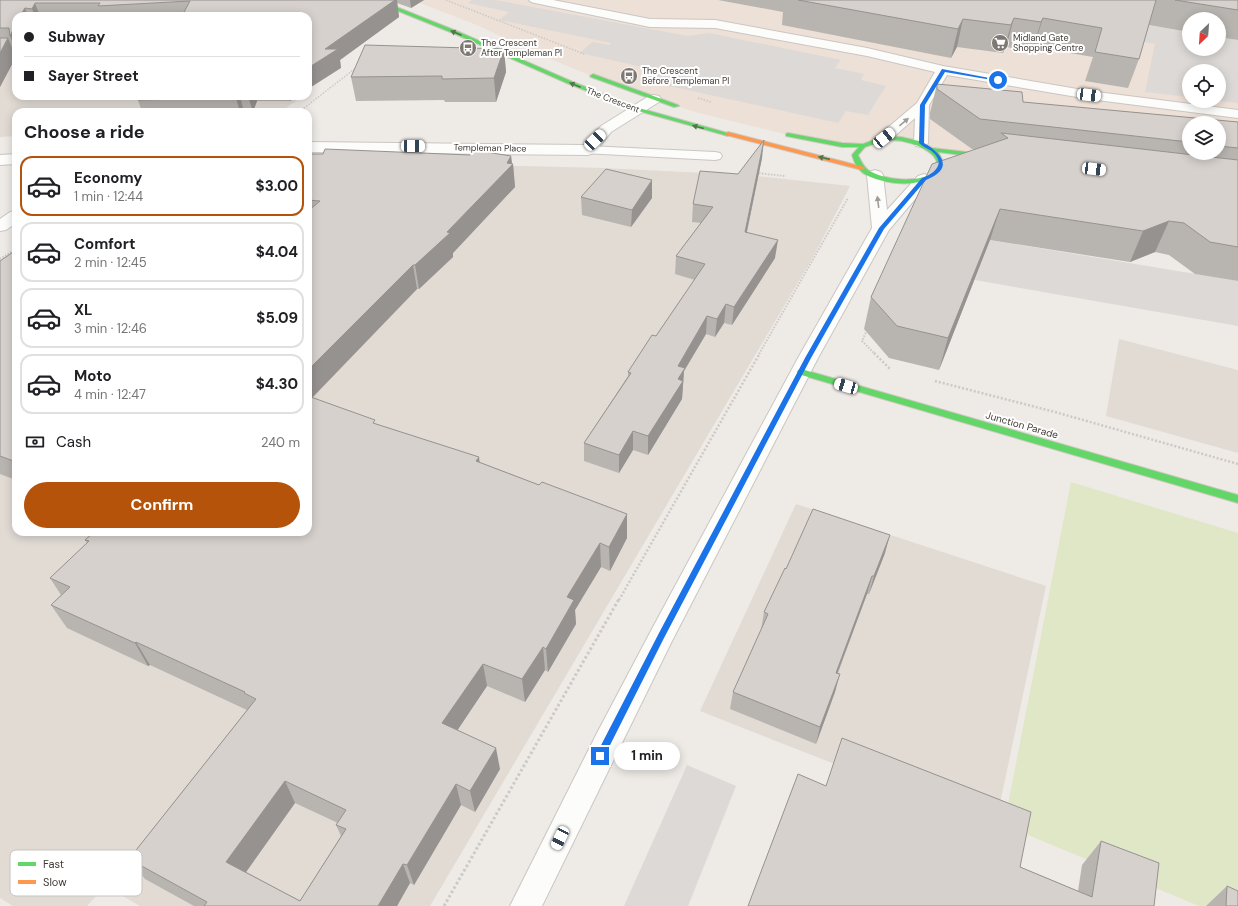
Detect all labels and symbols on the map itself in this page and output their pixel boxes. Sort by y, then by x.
north arrow [1182,12,1226,56]
one-way arrow [451,30,462,36]
place label: Midland Gate Shopping Centre [1013,32,1083,54]
supermarket icon: Midland Gate Shopping Centre [990,33,1010,53]
place label: The Crescent After Templeman Pl [481,37,562,59]
bus stop icon: The Crescent After Templeman Pl [458,38,478,58]
place label: The Crescent Before Templeman Pl [642,65,729,87]
bus stop icon: The Crescent Before Templeman Pl [619,66,639,86]
route start [989,71,1007,89]
one-way arrow [570,82,581,88]
street label: The Crescent [585,84,642,116]
car [1076,88,1102,102]
one-way arrow [898,117,909,126]
one-way arrow [692,124,704,130]
car [871,126,897,150]
car [582,127,608,153]
car [401,140,425,152]
street label: Templeman Place [453,141,527,155]
one-way arrow [818,155,831,161]
car [1081,162,1107,176]
one-way arrow [875,196,881,208]
car [833,377,859,395]
street label: Junction Parade [984,408,1060,442]
callout: 1 min [614,742,680,770]
route end [591,747,609,765]
car [549,825,571,851]
legend [10,850,142,896]
text: Fast [43,857,64,871]
text: Slow [43,875,67,889]

